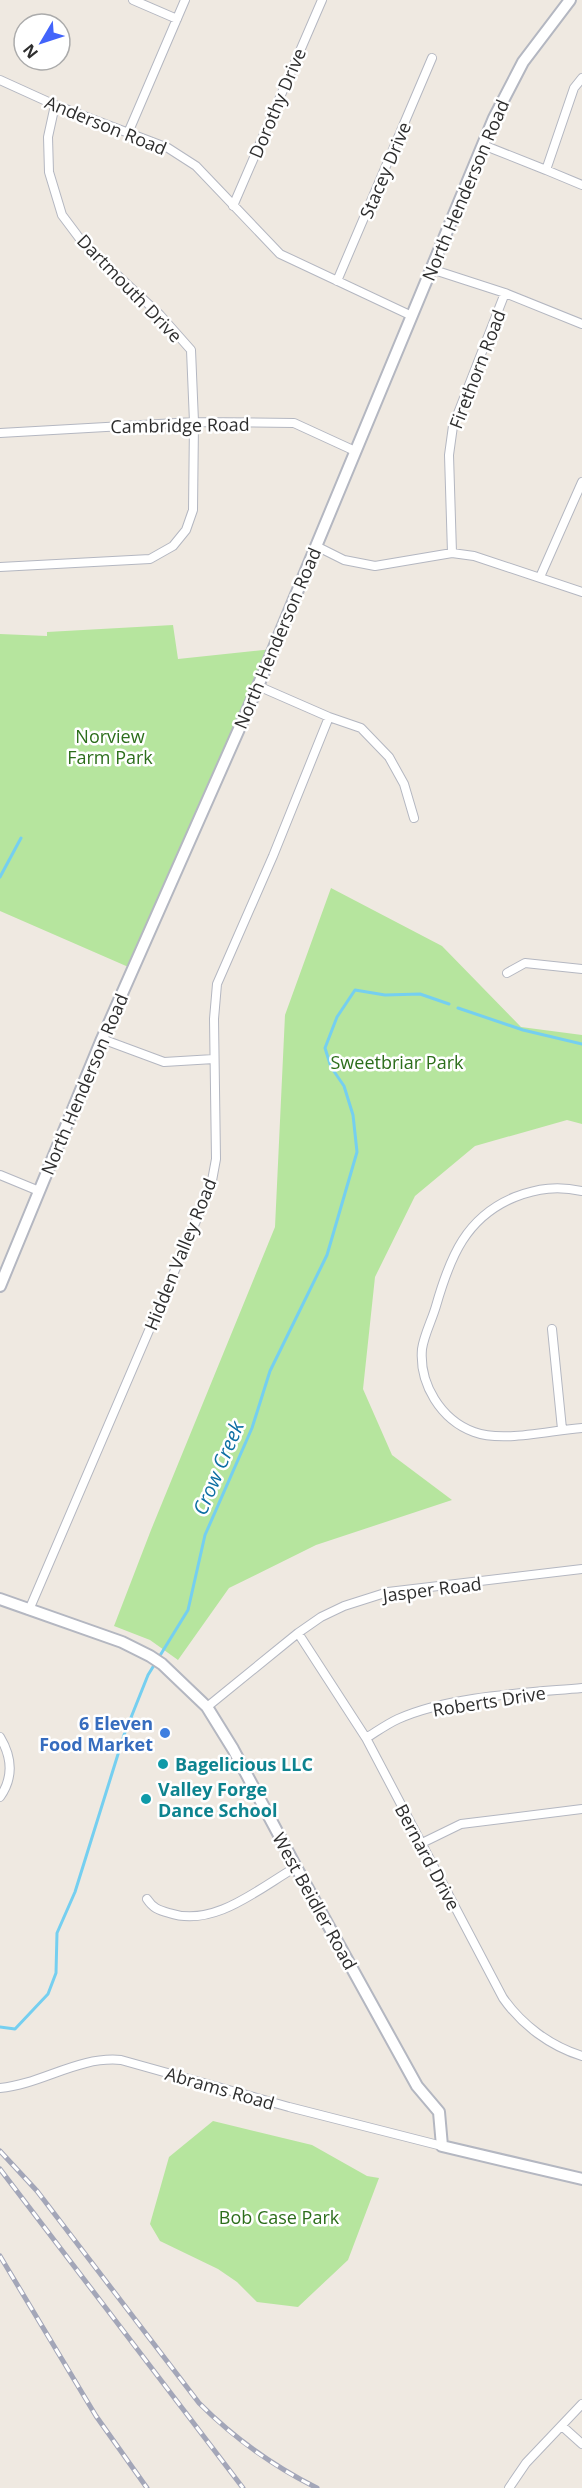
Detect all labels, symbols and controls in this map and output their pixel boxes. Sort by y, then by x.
north arrow [12,12,72,72]
text: N [18,39,43,63]
street label: Dorothy Drive [243,44,311,162]
street label: Anderson Road [42,90,170,160]
street label: North Henderson Road [416,96,514,284]
street label: Stacey Drive [354,118,416,222]
street label: Dartmouth Drive [72,229,188,347]
street label: Firethorn Road [443,306,511,432]
street label: Cambridge Road [110,412,250,438]
street label: North Henderson Road [228,544,326,732]
park label: Norview Farm Park [67,724,153,769]
street label: North Henderson Road [35,990,133,1178]
park label: Sweetbriar Park [330,1050,464,1074]
street label: Hidden Valley Road [138,1174,222,1334]
water label: Crow Creek [186,1416,250,1519]
street label: Jasper Road [379,1571,483,1607]
street label: Roberts Drive [431,1680,547,1722]
place label: 6 Eleven Food Market [39,1711,153,1756]
marker: 6 Eleven Food Market [158,1726,172,1740]
place label: Bagelicious LLC [175,1752,313,1776]
marker: Bagelicious LLC [156,1757,170,1771]
place label: Valley Forge Dance School [158,1777,277,1822]
marker: Valley Forge Dance School [139,1792,153,1806]
street label: Bernard Drive [390,1800,466,1914]
street label: West Beidler Road [267,1828,363,1974]
street label: Abrams Road [163,2061,277,2115]
park label: Bob Case Park [219,2205,340,2229]

